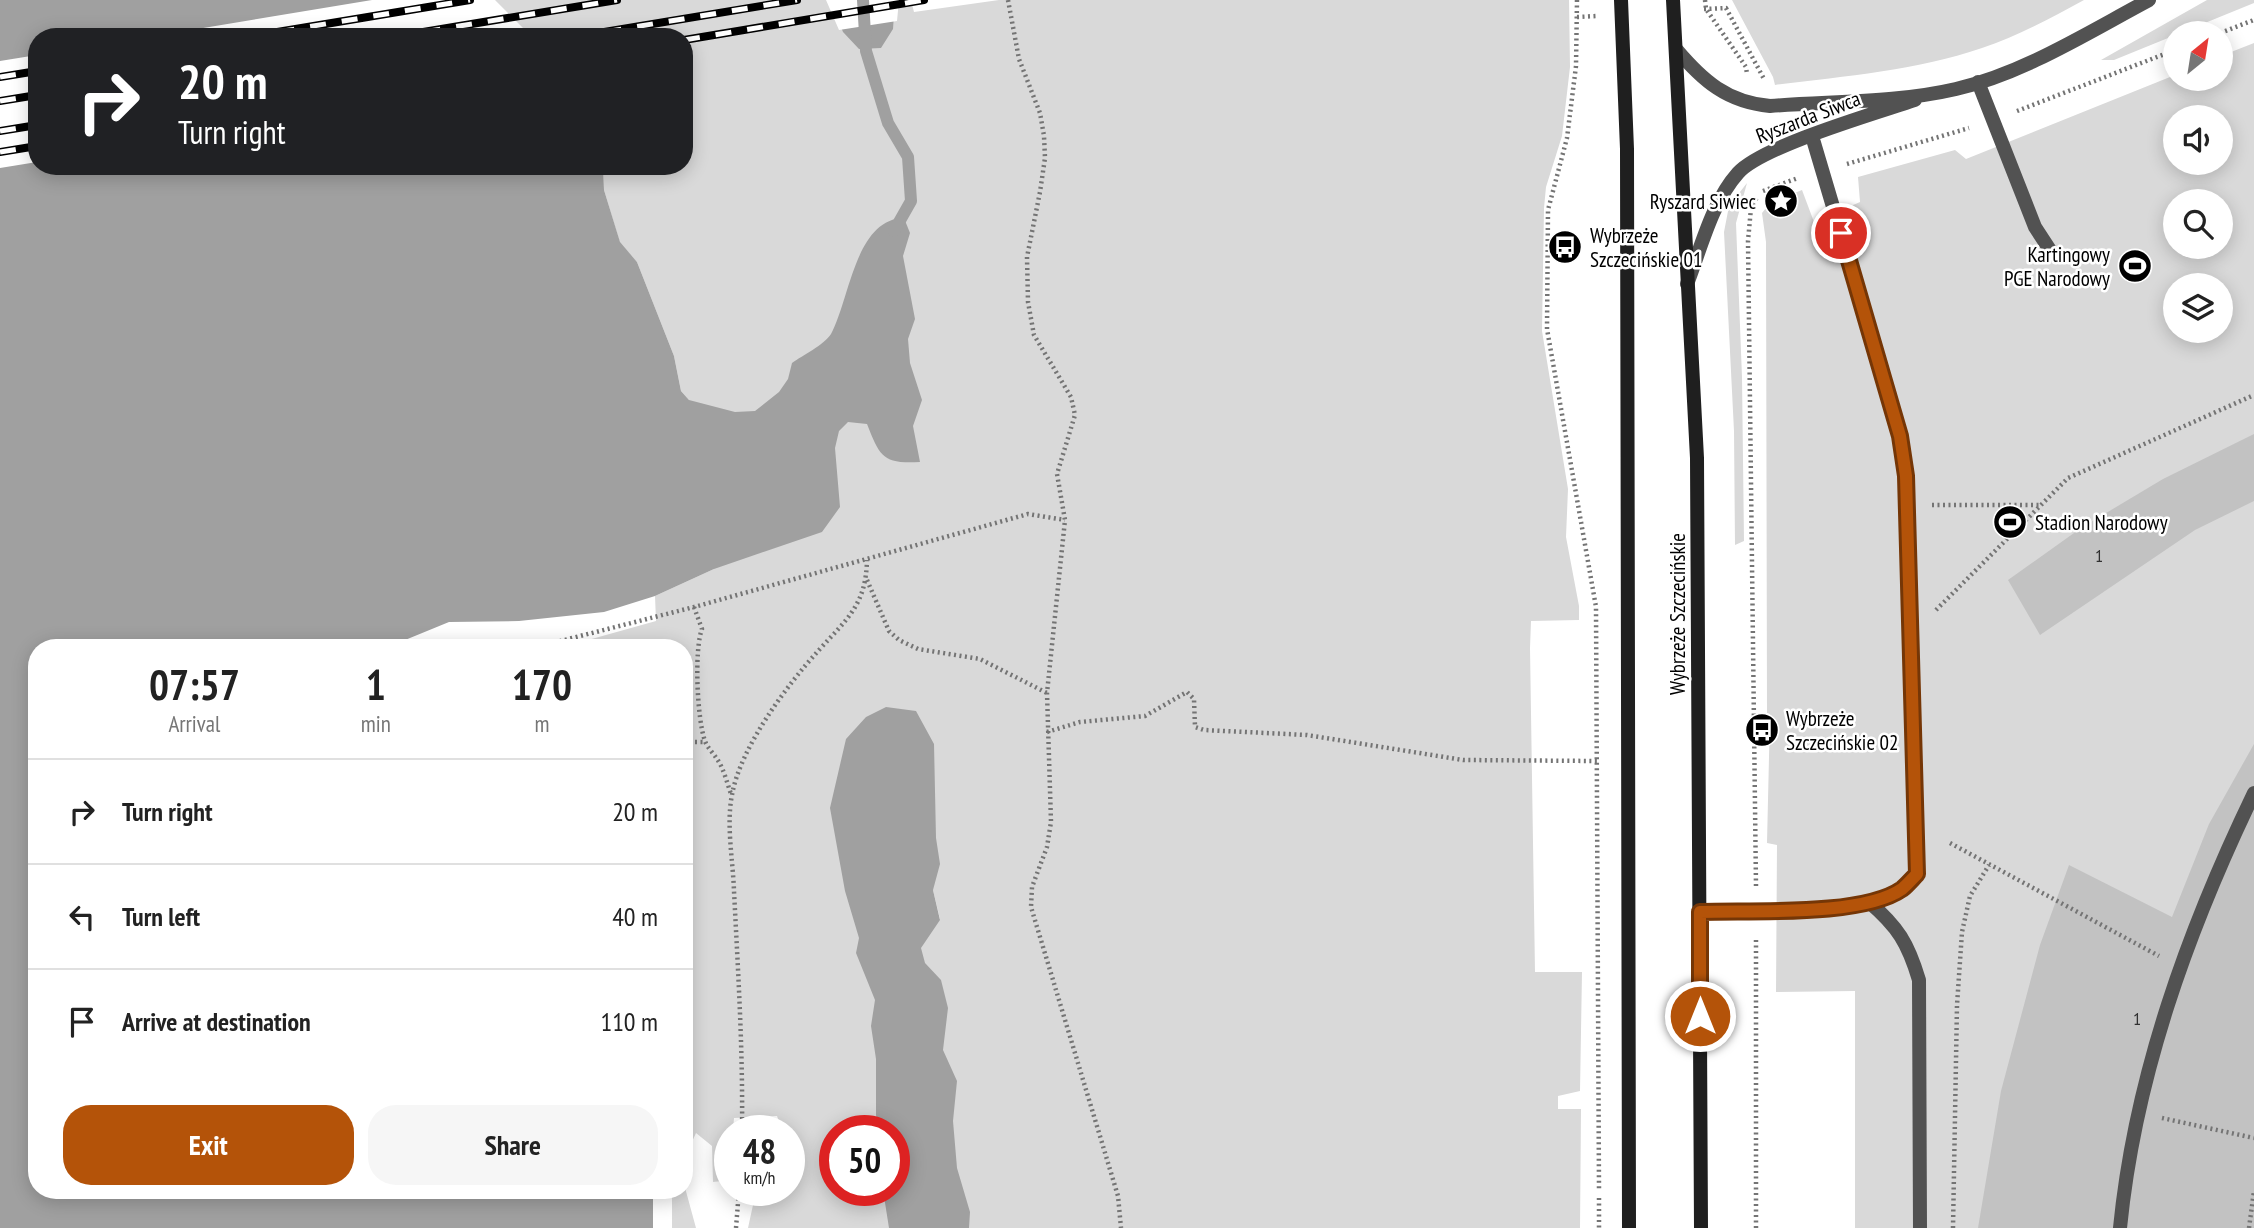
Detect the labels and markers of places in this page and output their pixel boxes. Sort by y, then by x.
place icon: Ryszard Siwiec [1762,182,1800,220]
place label: Ryszard Siwiec [1650,188,1757,215]
pin [1811,203,1871,263]
place label: Wybrzeże Szczecińskie 01 [1590,222,1702,273]
bus stop icon: Wybrzeże Szczecińskie 01 [1546,228,1584,266]
place label: Kartingowy PGE Narodowy [2004,241,2110,292]
sports icon: Kartingowy PGE Narodowy [2116,247,2154,285]
sports icon: Stadion Narodowy [1991,503,2029,541]
place label: Stadion Narodowy [2035,509,2168,536]
place label: Wybrzeże Szczecińskie 02 [1786,705,1898,756]
bus stop icon: Wybrzeże Szczecińskie 02 [1743,711,1781,749]

